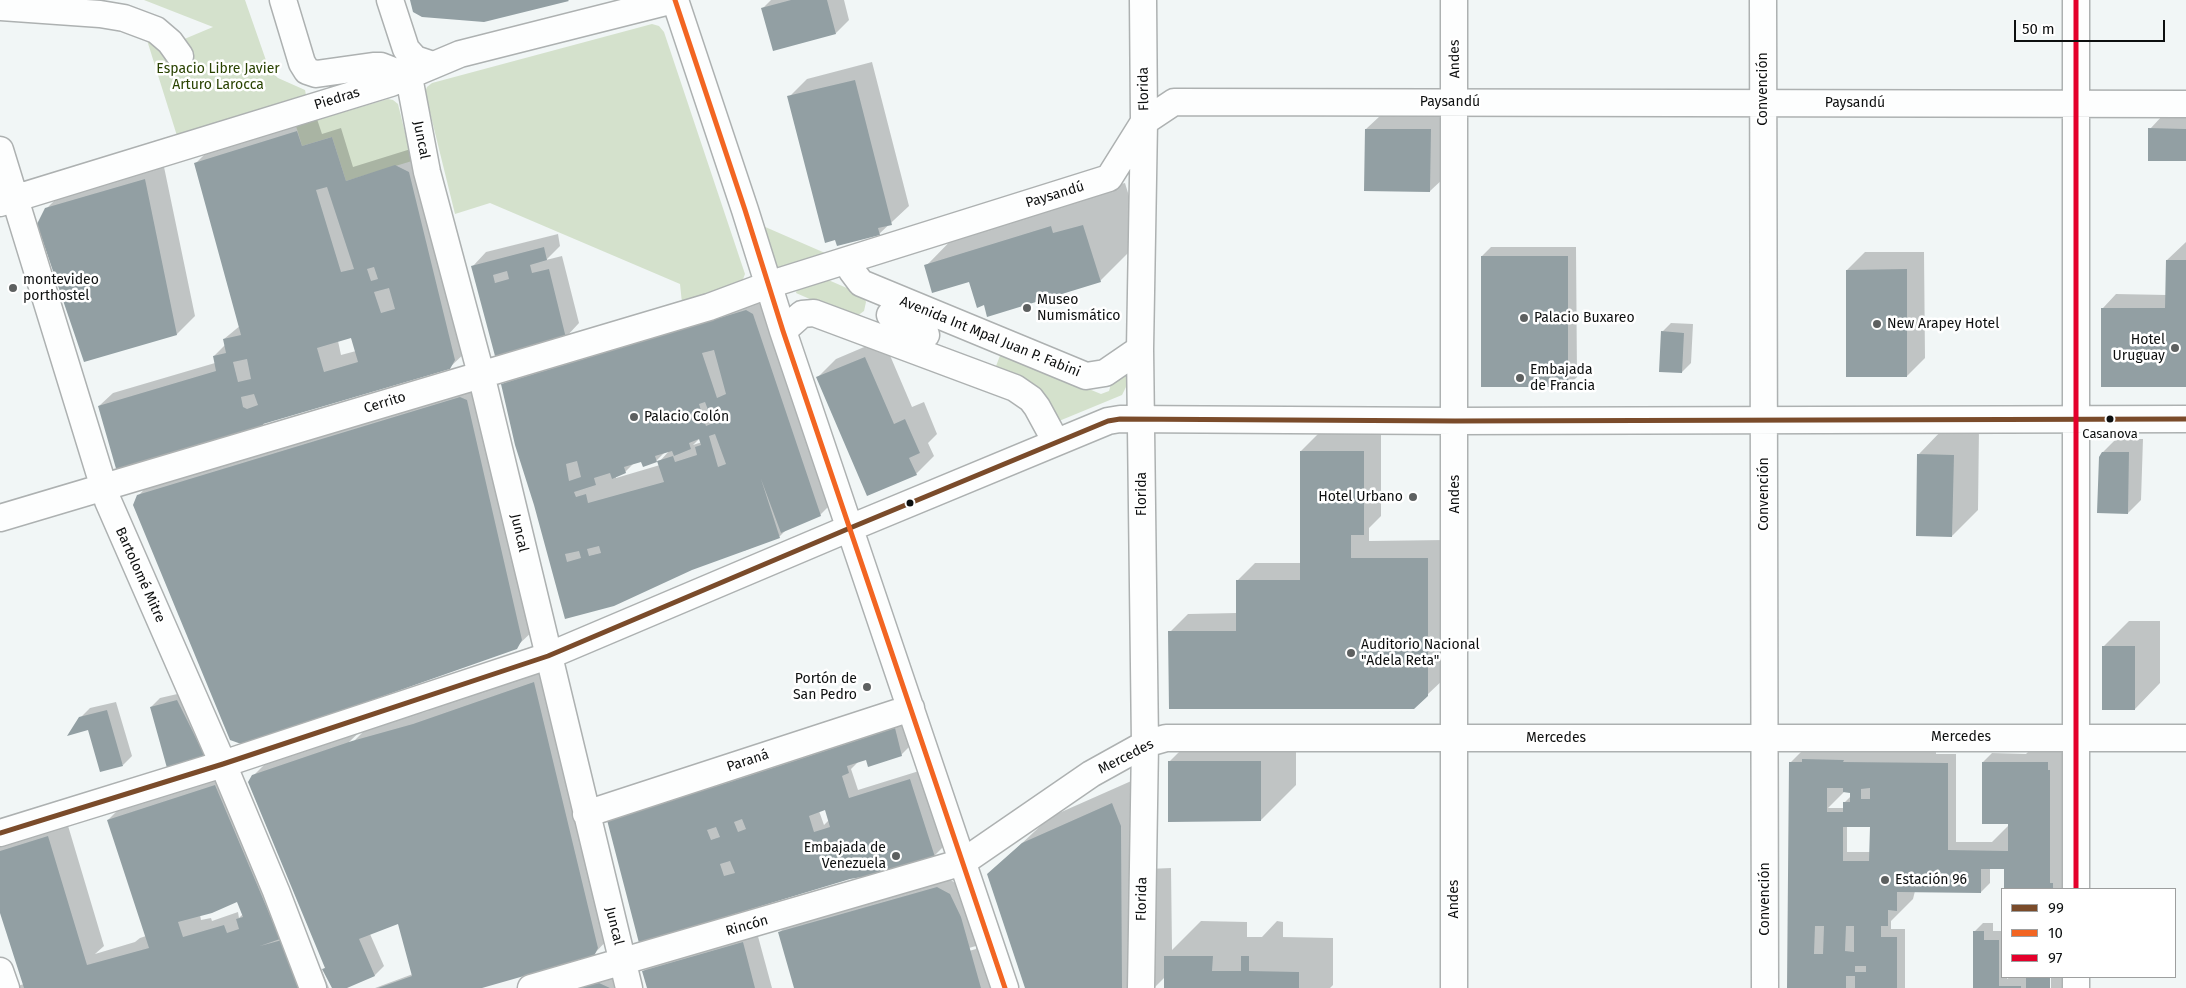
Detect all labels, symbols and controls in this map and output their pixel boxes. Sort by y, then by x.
scale bar [2016,10,2167,42]
text: 50 m [2022,20,2055,38]
street label: Andes [1446,39,1464,79]
street label: Convención [1755,52,1771,126]
park label: Espacio Libre Javier Arturo Larocca [156,61,280,94]
street label: Florida [1135,67,1153,111]
street label: Piedras [312,84,362,114]
street label: Paysandú [1420,94,1480,110]
street label: Paysandú [1825,95,1885,111]
street label: Juncal [409,119,433,161]
street label: Paysandú [1024,178,1086,212]
place label: montevideo porthostel [23,272,99,304]
marker: montevideo porthostel [7,282,19,294]
place label: Museo Numismático [1037,292,1120,324]
street label: Avenida Int Mpal Juan P. Fabini [897,293,1083,381]
marker: Museo Numismático [1021,302,1033,314]
place label: Palacio Buxareo [1534,310,1635,326]
marker: Palacio Buxareo [1518,312,1530,324]
place label: New Arapey Hotel [1887,316,1999,332]
marker: New Arapey Hotel [1871,318,1883,330]
place label: Hotel Uruguay [2113,332,2165,364]
marker: Hotel Uruguay [2169,342,2181,354]
place label: Embajada de Francia [1530,362,1595,394]
marker: Embajada de Francia [1514,372,1526,384]
street label: Cerrito [362,389,408,417]
place label: Palacio Colón [644,409,729,425]
marker: Palacio Colón [628,411,640,423]
marker: Casanova [2105,414,2115,424]
place label: Casanova [2082,426,2138,442]
street label: Convención [1756,457,1772,531]
street label: Florida [1134,472,1150,516]
street label: Andes [1447,475,1463,513]
place label: Hotel Urbano [1318,489,1403,505]
marker: Hotel Urbano [1407,491,1419,503]
unlabelled marker [905,498,915,508]
street label: Juncal [506,512,532,554]
street label: Bartolomé Mitre [111,525,169,625]
place label: Auditorio Nacional "Adela Reta" [1361,637,1480,670]
marker: Auditorio Nacional "Adela Reta" [1345,647,1357,659]
place label: Portón de San Pedro [793,671,857,704]
marker: Portón de San Pedro [861,681,873,693]
street label: Mercedes [1931,729,1991,745]
street label: Mercedes [1526,730,1586,746]
street label: Mercedes [1095,736,1157,778]
street label: Paraná [725,746,771,776]
place label: Embajada de Venezuela [804,840,886,872]
marker: Embajada de Venezuela [890,850,902,862]
street label: Convención [1757,862,1773,936]
place label: Estación 96 [1895,872,1967,888]
marker: Estación 96 [1879,874,1891,886]
street label: Florida [1133,877,1151,921]
street label: Andes [1446,880,1462,918]
legend [2001,888,2176,978]
text: 99 [2048,899,2064,917]
street label: Juncal [601,905,627,947]
street label: Rincón [724,912,770,940]
text: 10 [2048,924,2063,942]
text: 97 [2048,949,2062,967]

